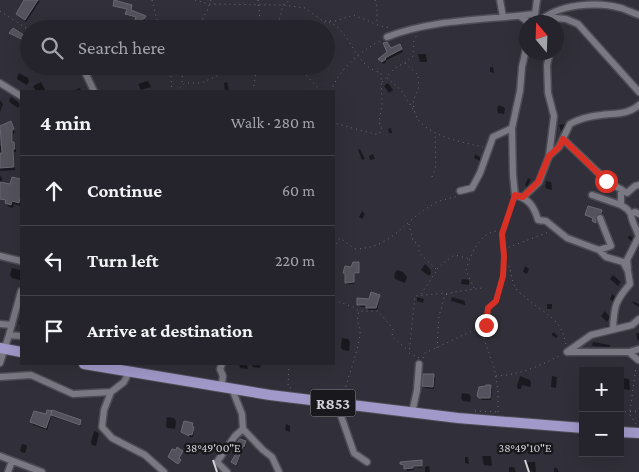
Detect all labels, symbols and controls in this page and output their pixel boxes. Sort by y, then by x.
north arrow [519,15,564,60]
search box [20,20,335,75]
icon: search [38,34,66,62]
text: Search here [78,37,165,58]
text: 4 min [40,111,91,135]
text: Walk · 280 m [231,114,315,131]
route start [595,170,618,193]
icon: ahead [40,177,68,205]
text: Continue [87,180,162,201]
text: 60 m [282,182,315,199]
icon: left [40,247,68,275]
text: Turn left [87,250,159,271]
text: 220 m [275,252,315,269]
route end [475,314,498,337]
icon: arrive [40,317,68,345]
text: Arrive at destination [87,320,253,341]
map controls [579,367,624,457]
button: + [579,367,624,412]
road number: R853 [310,389,356,416]
button: − [579,412,624,457]
text: 38°49'00"E [185,441,241,455]
text: 38°49'10"E [499,441,552,455]

